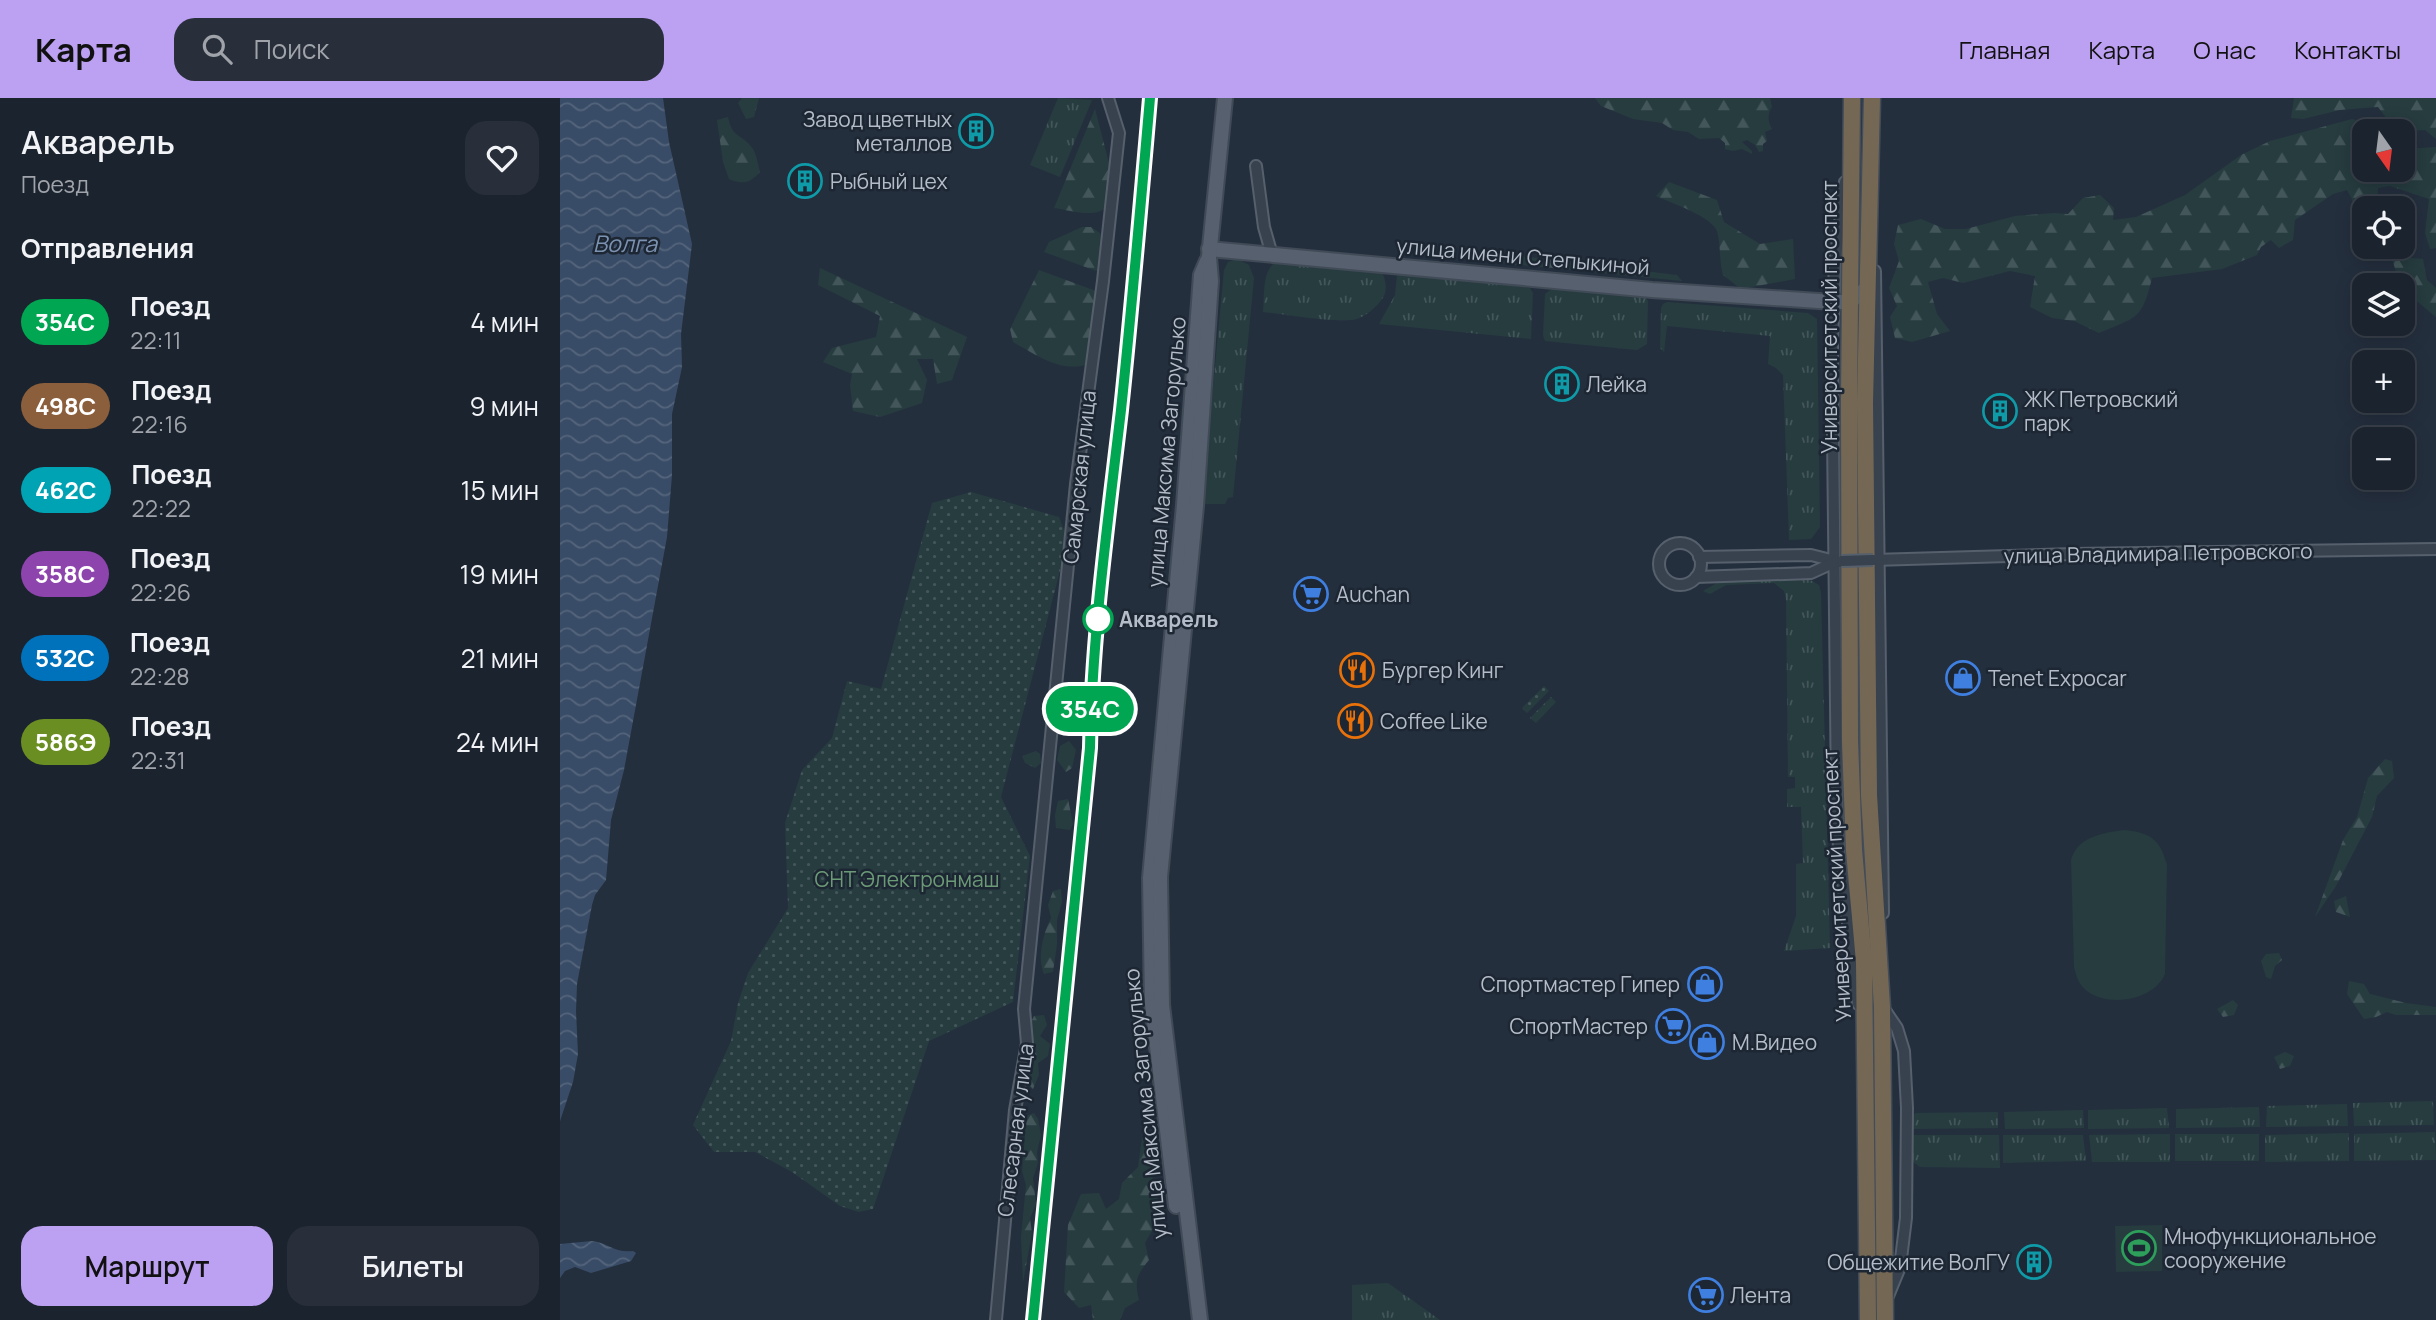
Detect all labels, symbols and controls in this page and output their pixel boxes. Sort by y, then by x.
search box [174,18,664,81]
text: Карта [35,27,132,72]
icon: search [198,30,236,68]
text: Поиск [254,31,329,67]
text: Главная [1959,33,2050,66]
text: Карта [2088,33,2155,66]
text: О нас [2193,33,2256,66]
text: Контакты [2294,33,2401,66]
place label: Завод цветных металлов [803,105,952,157]
building icon: Завод цветных металлов [957,112,995,150]
text: Акварель [21,119,175,164]
north arrow [2352,119,2415,182]
map controls [2352,119,2415,490]
button: heart [465,121,539,195]
building icon: Рыбный цех [786,162,824,200]
place label: Рыбный цех [830,167,948,195]
text: Поезд [21,168,89,200]
street label: Университетский проспект [1815,180,1843,454]
button: locate [2352,196,2415,259]
water label: Волга [593,227,658,259]
text: Отправления [21,230,194,266]
street label: улица имени Степыкиной [1395,231,1651,281]
button: layers [2352,273,2415,336]
text: Поезд [130,288,210,324]
text: 4 мин [470,304,539,340]
text: 354С [35,305,95,338]
street label: улица Максима Загорулько [1140,315,1192,589]
text: 22:11 [130,324,181,356]
button: + [2352,350,2415,413]
building icon: Лейка [1543,365,1581,403]
place label: Лейка [1586,370,1647,398]
text: Поезд [131,372,211,408]
place label: ЖК Петровский парк [2024,385,2178,437]
text: 9 мин [470,388,539,424]
text: 498С [35,389,96,422]
street label: Самарская улица [1056,389,1102,565]
building icon: ЖК Петровский парк [1981,392,2019,430]
text: 22:16 [131,408,188,440]
button: − [2352,427,2415,490]
text: Поезд [132,456,212,492]
text: 15 мин [461,472,539,508]
text: 462С [35,473,97,506]
text: 22:22 [132,492,191,524]
street label: улица Владимира Петровского [2003,536,2313,570]
text: Поезд [130,540,210,576]
text: 19 мин [459,556,539,592]
text: 358С [35,557,95,590]
supermarket icon: Auchan [1292,575,1330,613]
text: 22:26 [130,576,191,608]
place label: Auchan [1336,580,1410,608]
marker: Акварель [1083,604,1113,634]
place label: Акварель [1119,605,1218,633]
text: Поезд [130,624,210,660]
text: 21 мин [461,640,539,676]
text: 532С [35,641,95,674]
restaurant icon: Бургер Кинг [1338,651,1376,689]
place label: Бургер Кинг [1382,656,1504,684]
shop icon: Tenet Expocar [1944,659,1982,697]
text: 22:28 [130,660,190,692]
place label: Tenet Expocar [1988,664,2127,692]
line badge: 354С [1041,686,1139,732]
text: 354С [1060,692,1120,725]
restaurant icon: Coffee Like [1336,702,1374,740]
place label: Coffee Like [1380,707,1488,735]
text: Поезд [131,708,211,744]
text: 24 мин [456,724,539,760]
text: 586Э [35,725,96,758]
text: 22:31 [131,744,186,776]
street label: Университетский проспект [1815,747,1857,1022]
park label: СНТ Электронмаш [814,865,1000,893]
shop icon: Спортмастер Гипер [1686,965,1724,1003]
street label: улица Максима Загорулько [1117,967,1173,1241]
place label: Спортмастер Гипер [1481,970,1680,998]
supermarket icon: СпортМастер [1654,1007,1692,1045]
place label: СпортМастер [1510,1012,1648,1040]
shop icon: М.Видео [1688,1023,1726,1061]
place label: М.Видео [1732,1028,1817,1056]
street label: Слесарная улица [990,1042,1040,1218]
place label: Мнофункциональное сооружение [2164,1222,2377,1274]
button: Маршрут [21,1226,273,1306]
button: Билеты [287,1226,539,1306]
sports icon: Мнофункциональное сооружение [2120,1229,2158,1267]
building icon: Общежитие ВолГУ [2015,1243,2053,1281]
place label: Общежитие ВолГУ [1827,1248,2010,1276]
supermarket icon: Лента [1687,1276,1725,1314]
place label: Лента [1730,1281,1791,1309]

